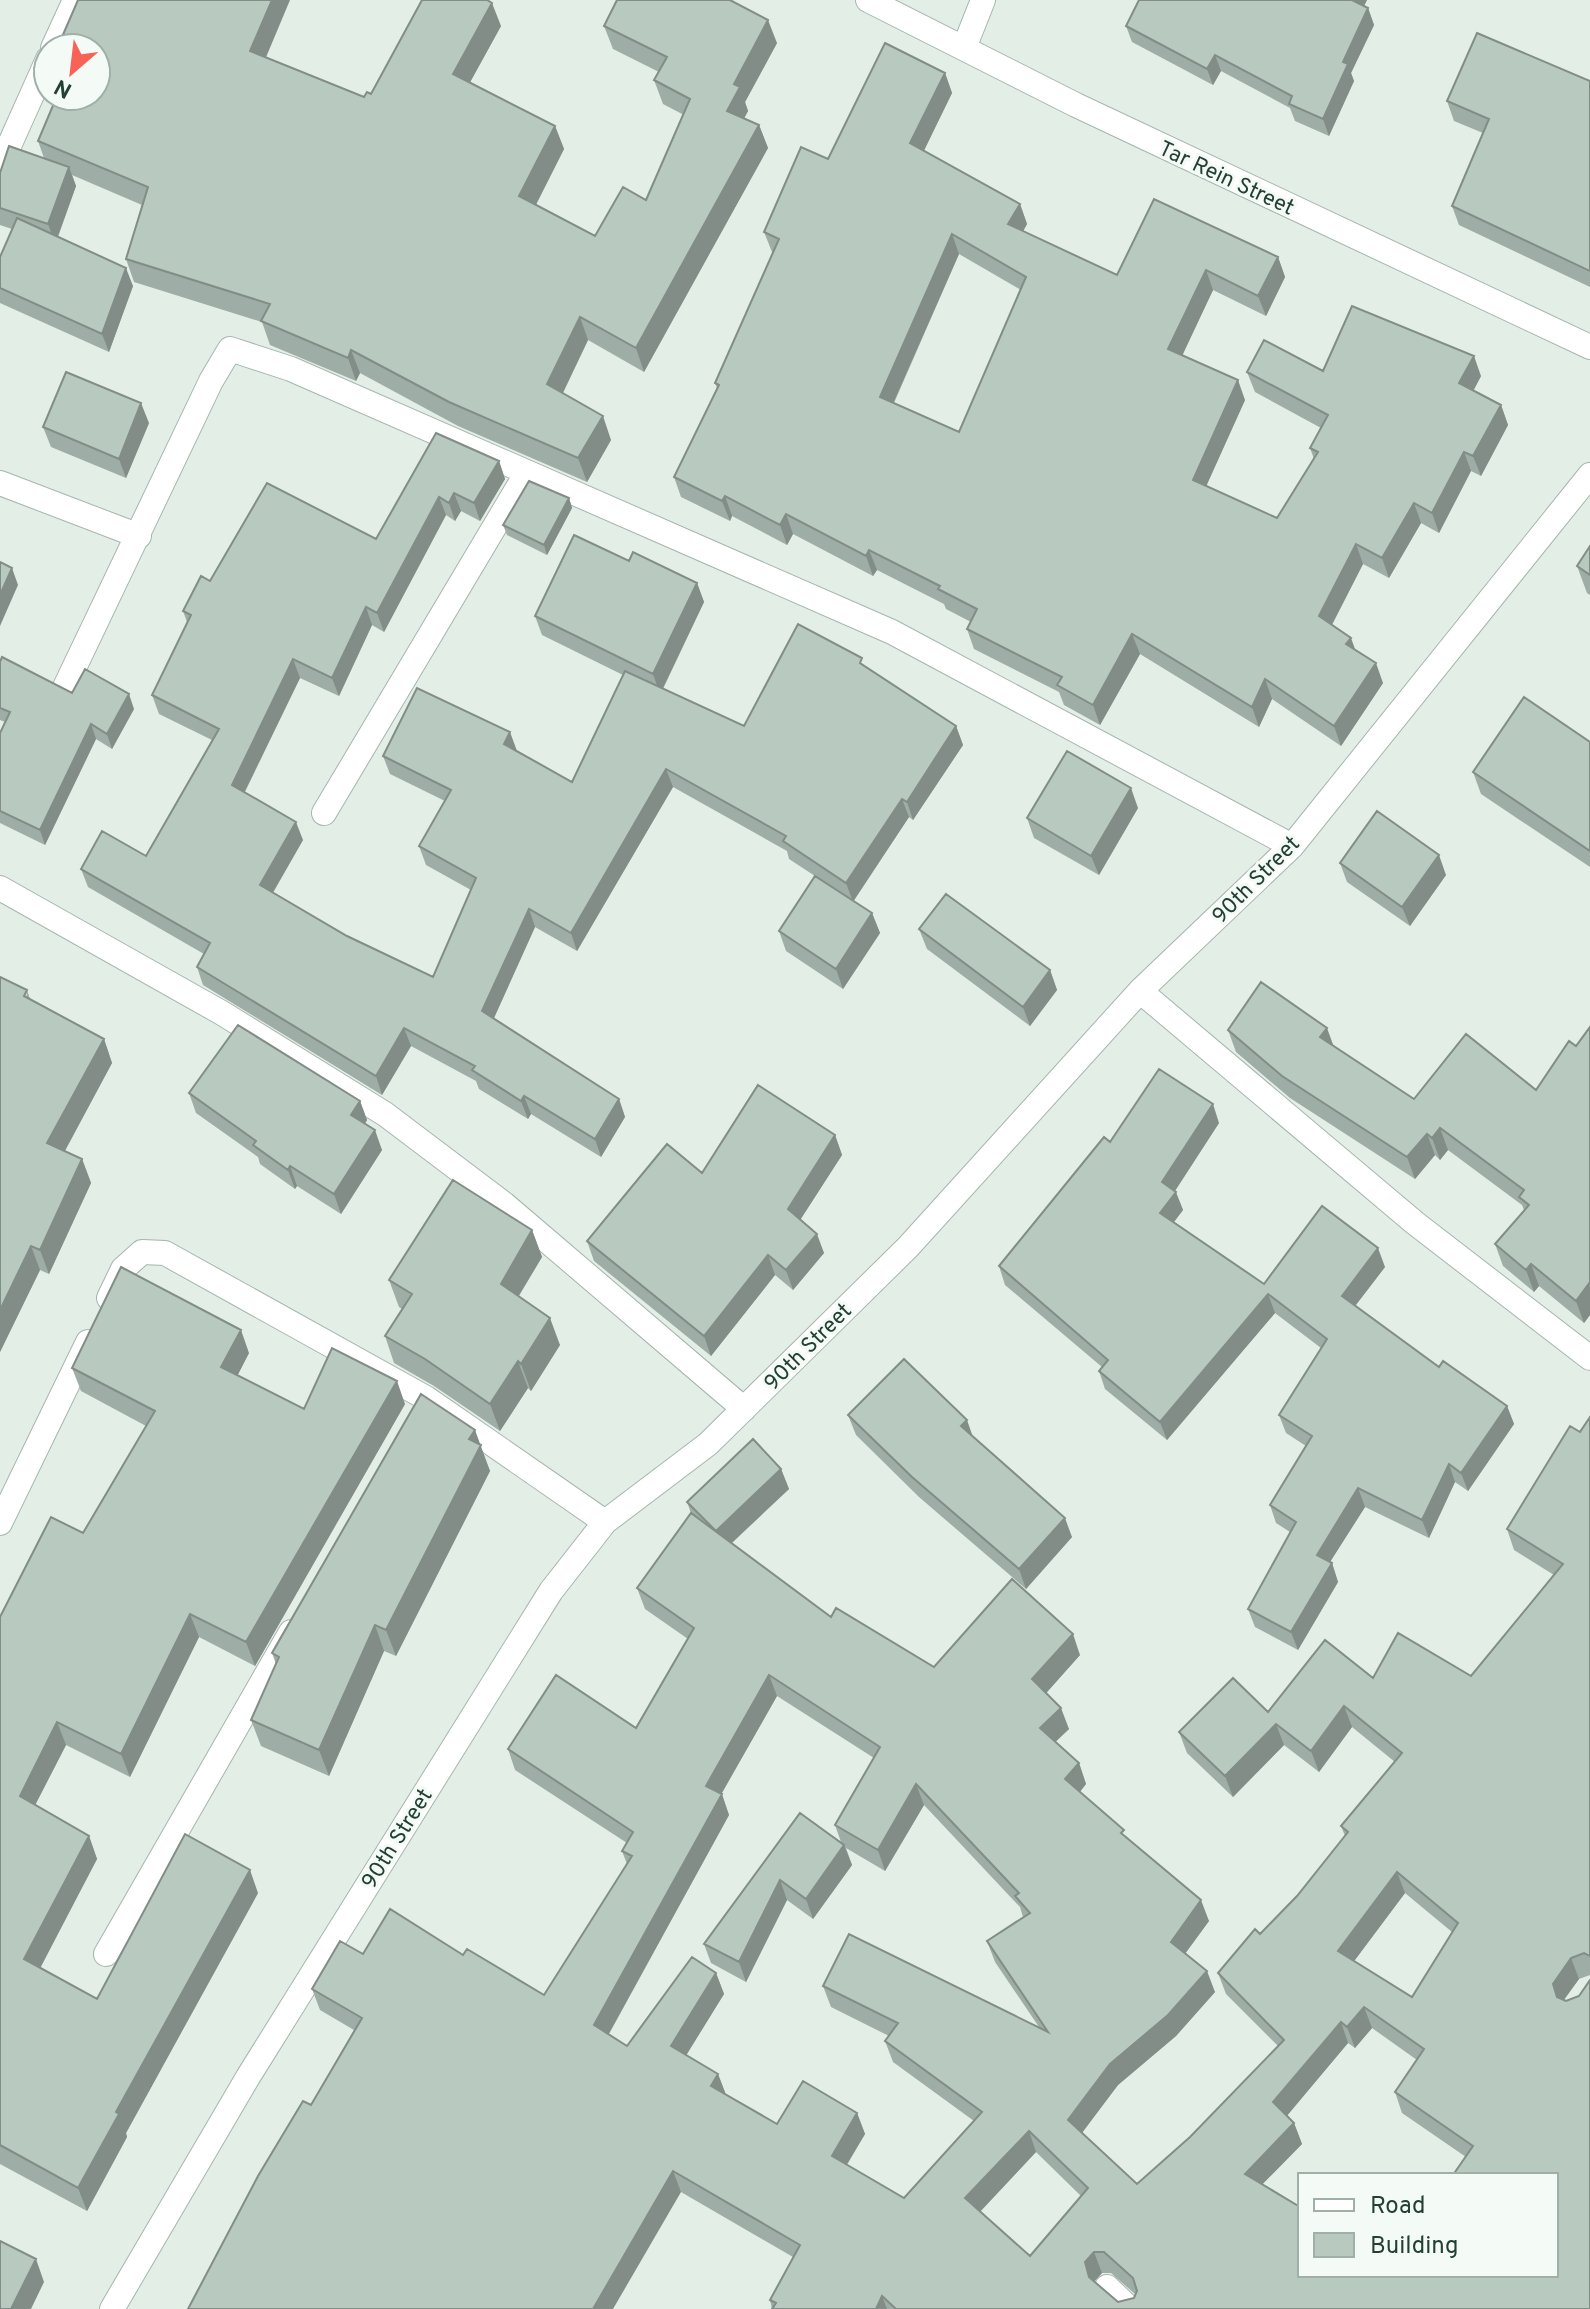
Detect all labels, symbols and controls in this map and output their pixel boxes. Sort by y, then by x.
north arrow [32,32,112,112]
text: N [50,72,77,103]
street label: Tar Rein Street [1154,136,1298,222]
street label: 90th Street [1207,831,1306,930]
street label: 90th Street [759,1298,858,1397]
street label: 90th Street [357,1784,440,1894]
legend [1298,2173,1558,2277]
text: Road [1370,2192,1426,2222]
text: Building [1370,2232,1459,2262]

